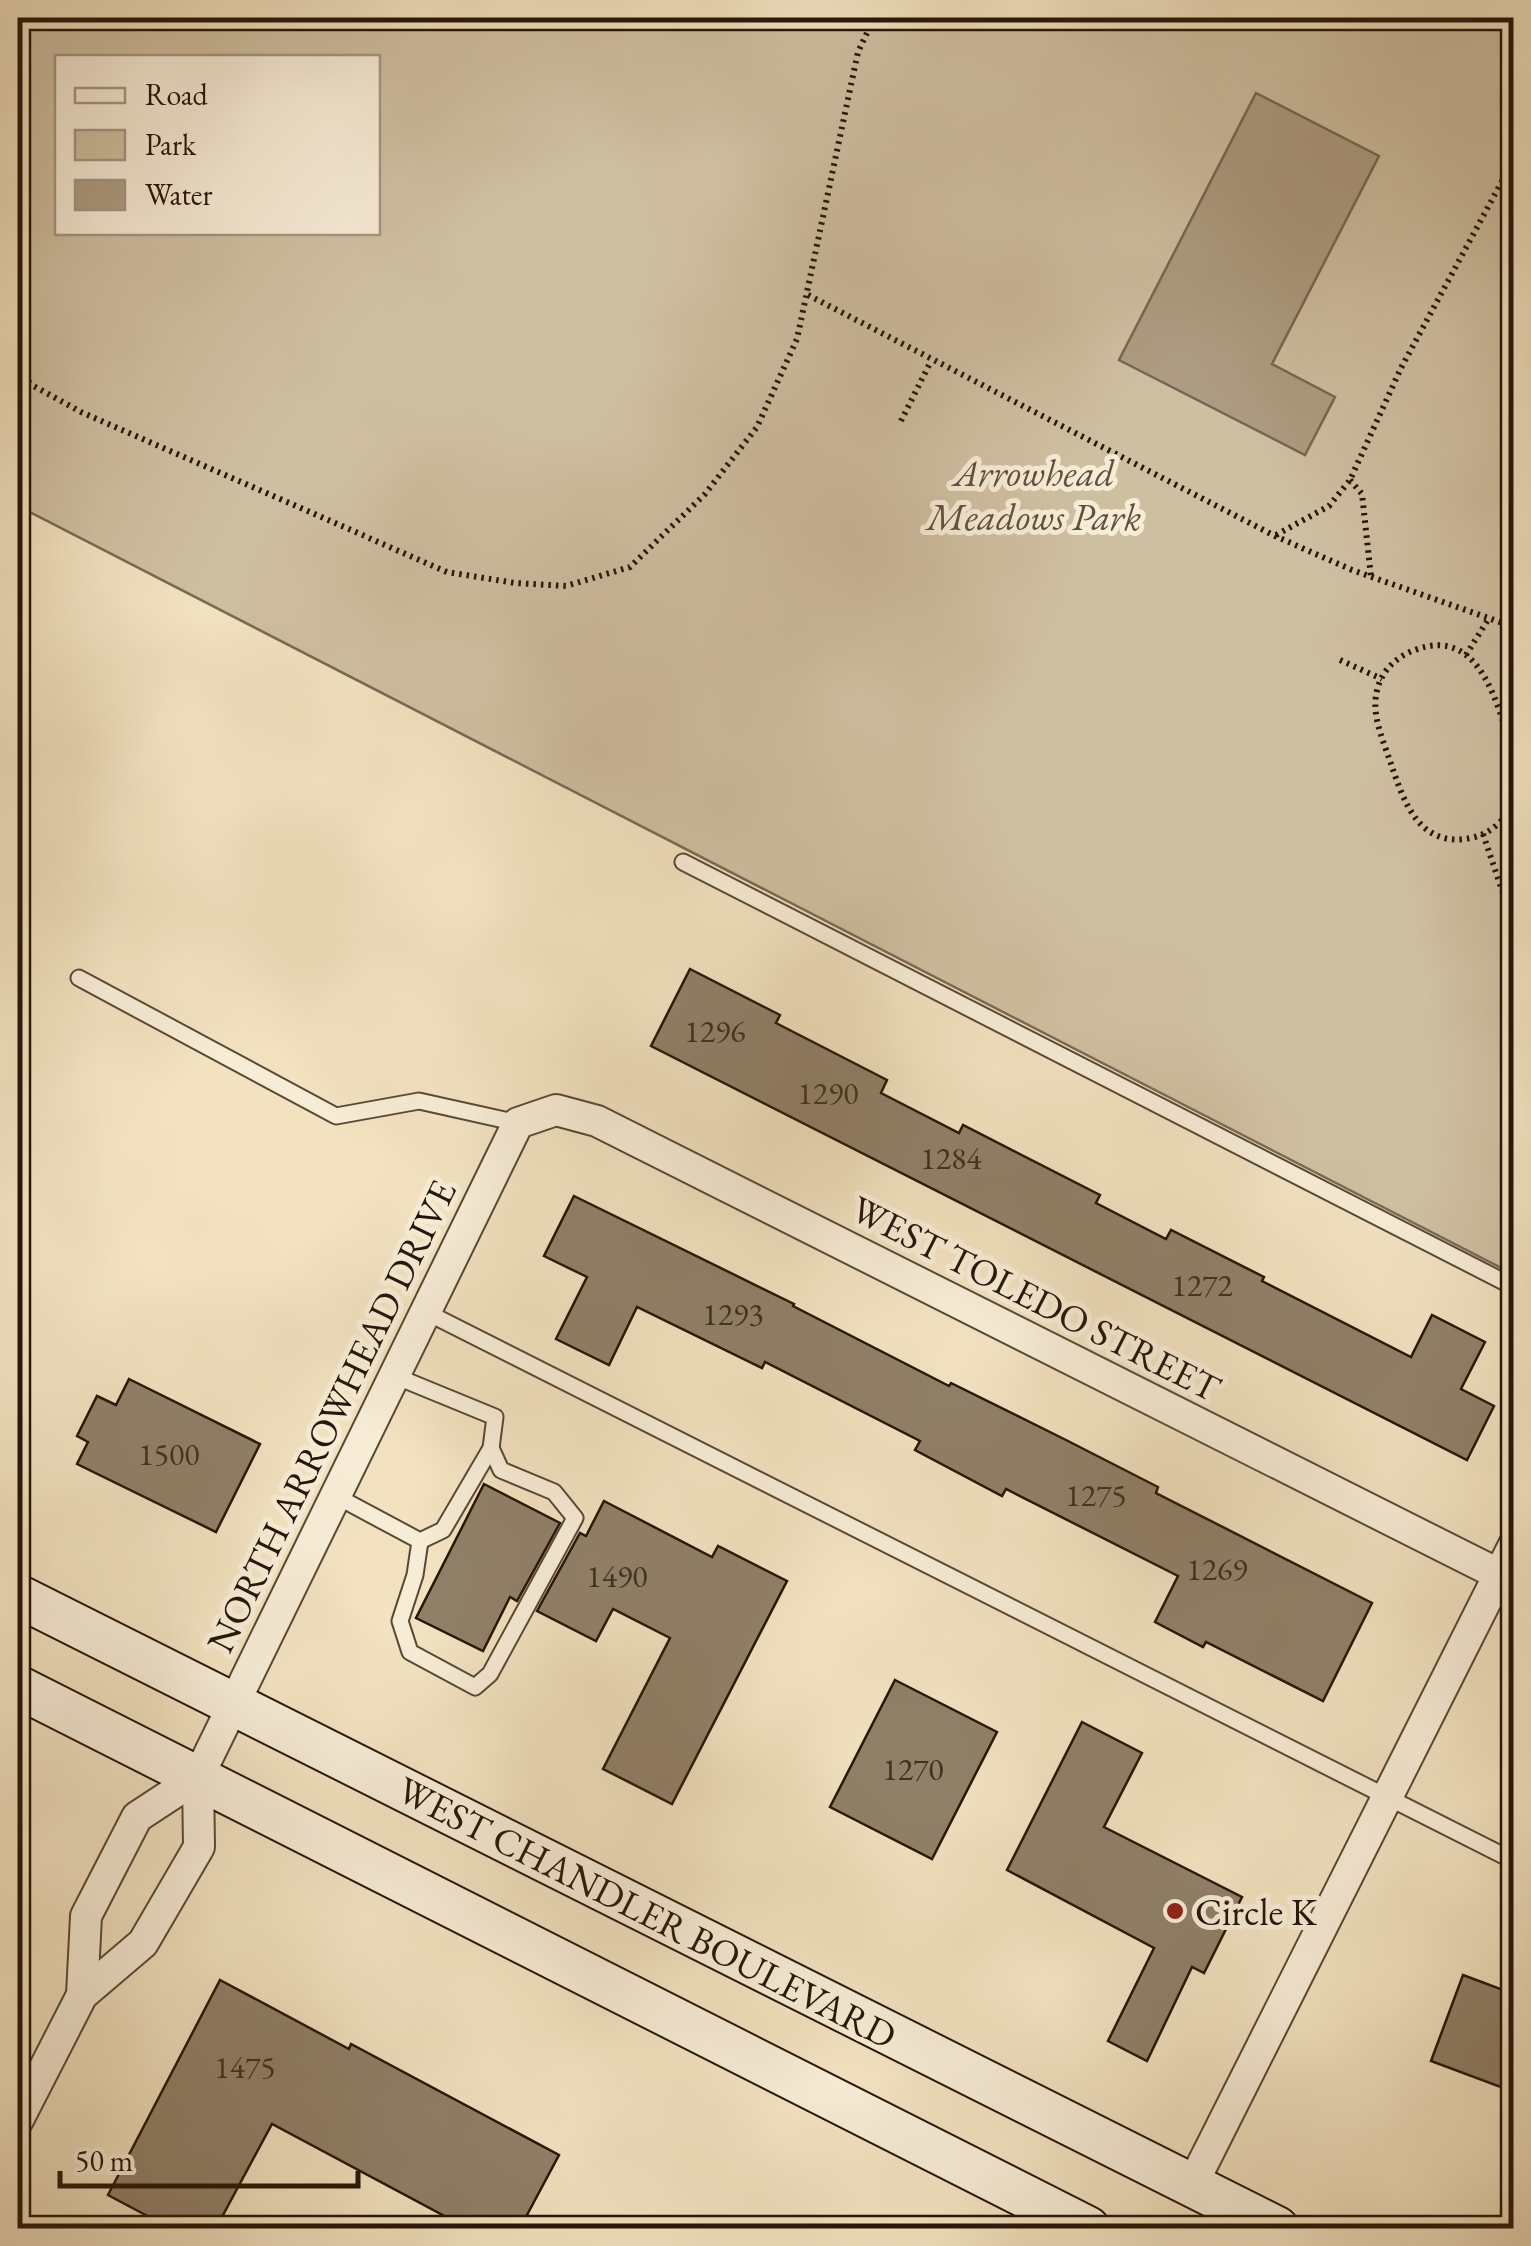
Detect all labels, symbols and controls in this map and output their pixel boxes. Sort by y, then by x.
legend [55,55,380,235]
text: Road [145,75,209,114]
text: Park [145,125,197,164]
text: Water [145,175,213,214]
park label: Arrowhead Meadows Park [925,448,1141,541]
house number: 1296 [684,1010,746,1052]
house number: 1290 [797,1072,859,1114]
house number: 1284 [920,1137,982,1179]
street label: NORTH ARROWHEAD DRIVE [195,1172,467,1660]
street label: WEST TOLEDO STREET [843,1184,1229,1413]
house number: 1272 [1171,1264,1233,1306]
house number: 1293 [702,1293,764,1335]
house number: 1500 [138,1433,200,1475]
house number: 1275 [1065,1474,1127,1516]
house number: 1269 [1186,1548,1248,1590]
house number: 1490 [586,1555,648,1597]
house number: 1270 [882,1748,944,1790]
street label: WEST CHANDLER BOULEVARD [389,1764,905,2060]
place label: Circle K [1195,1887,1318,1936]
marker: Circle K [1164,1900,1186,1922]
house number: 1475 [214,2046,276,2088]
scale bar [60,2126,358,2188]
text: 50 m [75,2141,133,2180]

